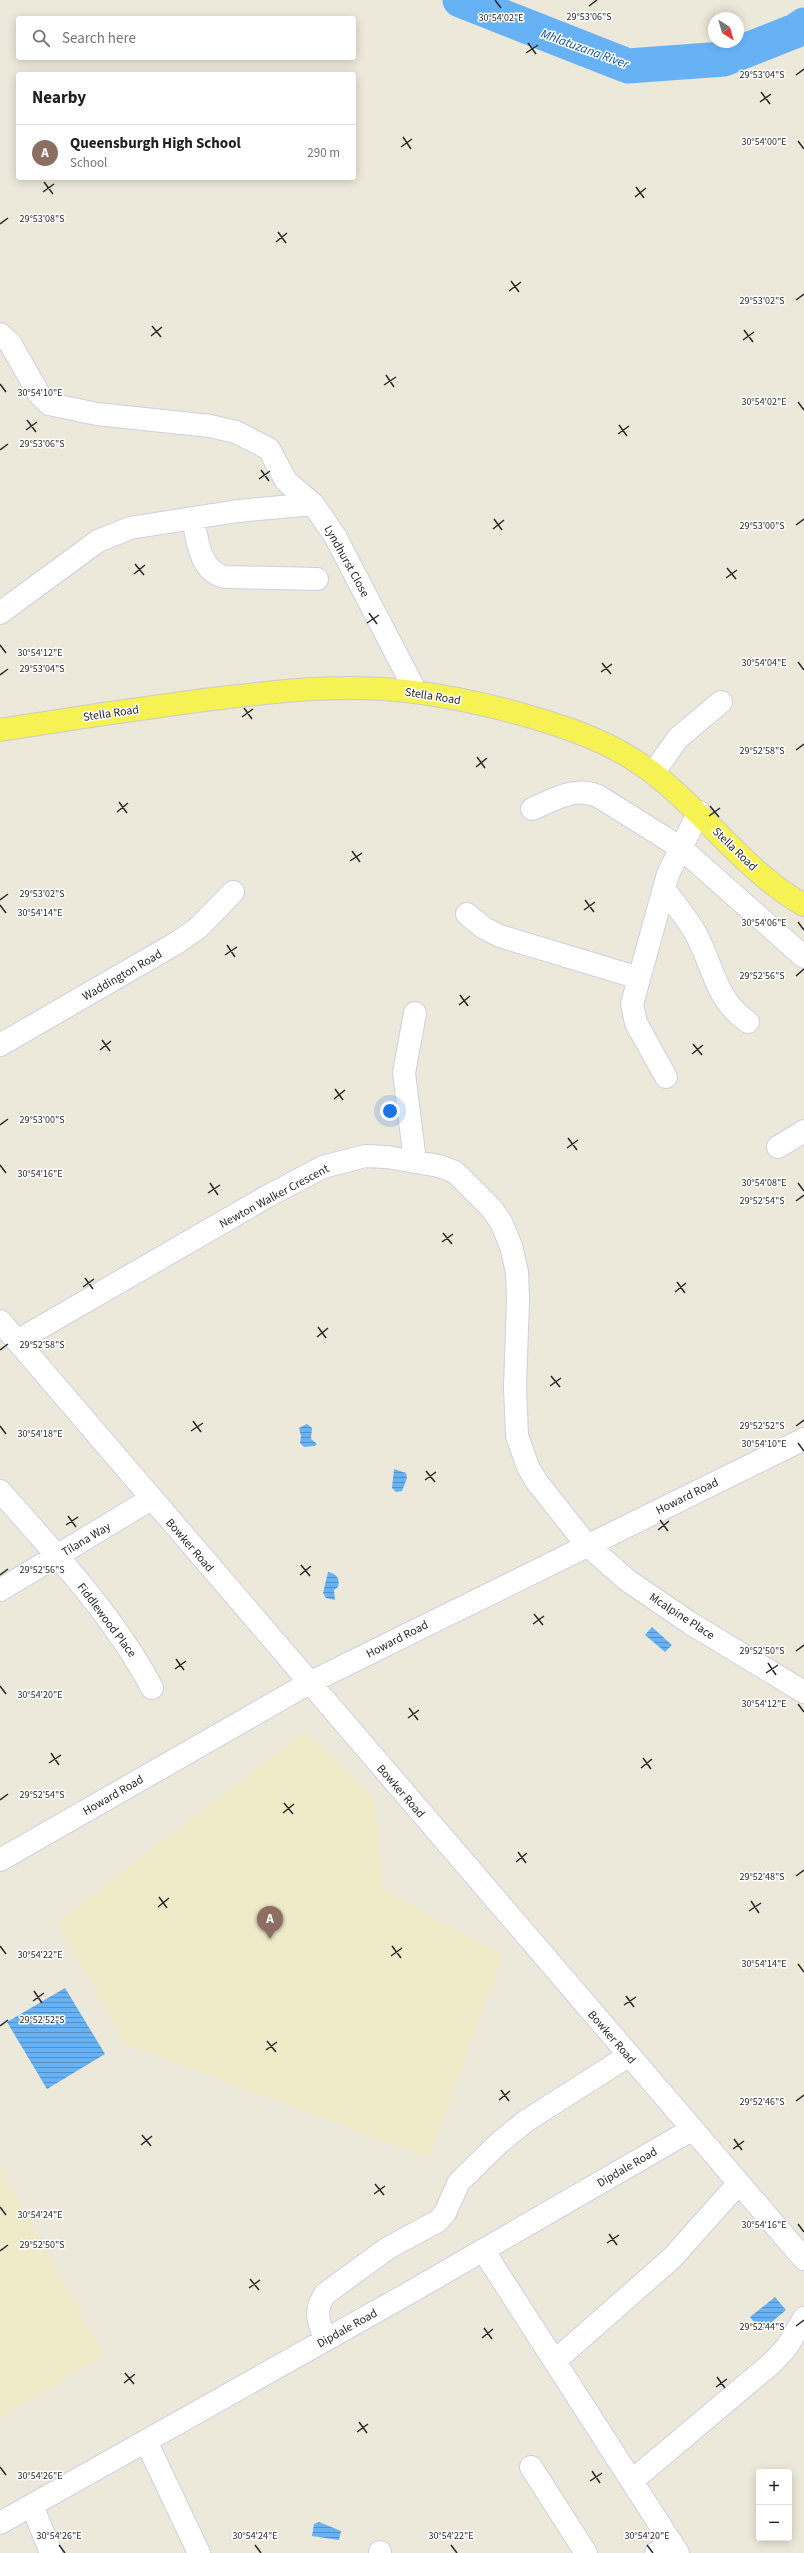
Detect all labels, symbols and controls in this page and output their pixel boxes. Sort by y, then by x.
text: 29°53'06"S [566,10,612,24]
text: 30°54'02"E [478,11,524,25]
north arrow [708,12,744,48]
search box [16,16,356,60]
water label: Mhlatuzana River [538,25,632,73]
icon: search [30,27,52,49]
text: Search here [62,28,136,49]
text: 29°53'04"S [739,68,785,82]
text: Nearby [32,86,86,110]
text: Queensburgh High School [70,133,241,154]
text: 30°54'00"E [741,135,787,149]
text: A [41,144,49,162]
text: 290 m [307,144,340,162]
text: School [70,154,107,172]
text: 29°53'08"S [19,212,65,226]
text: 29°53'02"S [739,294,785,308]
text: 30°54'10"E [17,386,63,400]
text: 30°54'02"E [741,395,787,409]
text: 29°53'06"S [19,437,65,451]
text: 29°53'00"S [739,519,785,533]
street label: Lyndhurst Close [320,522,373,600]
text: 30°54'12"E [17,646,63,660]
text: 30°54'04"E [741,656,787,670]
text: 29°53'04"S [19,662,65,676]
street label: Stella Road [404,684,462,709]
street label: Stella Road [82,701,140,726]
text: 29°52'58"S [739,744,785,758]
street label: Stella Road [708,824,761,875]
text: 29°53'02"S [19,887,65,901]
text: 30°54'14"E [17,906,63,920]
text: 30°54'06"E [741,916,787,930]
street label: Waddington Road [79,946,165,1005]
text: 29°52'56"S [739,969,785,983]
your location [380,1101,400,1121]
text: 29°53'00"S [19,1113,65,1127]
street label: Newton Walker Crescent [216,1160,332,1233]
text: 30°54'16"E [17,1167,63,1181]
text: 30°54'08"E [741,1176,787,1190]
text: 29°52'54"S [739,1194,785,1208]
text: 29°52'58"S [19,1338,65,1352]
text: 29°52'52"S [739,1419,785,1433]
text: 30°54'18"E [17,1427,63,1441]
text: 30°54'10"E [741,1437,787,1451]
street label: Howard Road [653,1474,721,1519]
street label: Bowker Road [162,1515,218,1576]
street label: Tilana Way [59,1518,114,1561]
text: 29°52'56"S [19,1563,65,1577]
street label: Fiddlewood Place [73,1580,140,1661]
street label: Mcalpine Place [646,1589,718,1644]
street label: Howard Road [363,1617,431,1662]
text: 29°52'50"S [739,1644,785,1658]
text: 30°54'20"E [17,1688,63,1702]
text: 30°54'12"E [741,1697,787,1711]
street label: Bowker Road [373,1761,429,1822]
street label: Howard Road [80,1771,147,1820]
text: 29°52'54"S [19,1788,65,1802]
text: 29°52'48"S [739,1870,785,1884]
pin: A [257,1906,283,1939]
text: 30°54'22"E [17,1948,63,1962]
text: 30°54'14"E [741,1957,787,1971]
street label: Bowker Road [584,2007,640,2068]
text: 29°52'52"S [19,2013,65,2027]
text: 29°52'46"S [739,2095,785,2109]
street label: Dipdale Road [594,2143,660,2192]
text: 30°54'24"E [17,2208,63,2222]
text: 30°54'16"E [741,2218,787,2232]
text: 29°52'50"S [19,2238,65,2252]
street label: Dipdale Road [314,2305,381,2352]
text: 29°52'44"S [739,2320,785,2334]
text: 30°54'26"E [17,2469,63,2483]
map controls [756,2469,792,2541]
button: + [756,2469,792,2505]
button: − [756,2505,792,2541]
text: 30°54'26"E [36,2529,82,2543]
text: 30°54'24"E [232,2529,278,2543]
text: 30°54'22"E [428,2529,474,2543]
text: 30°54'20"E [624,2529,670,2543]

